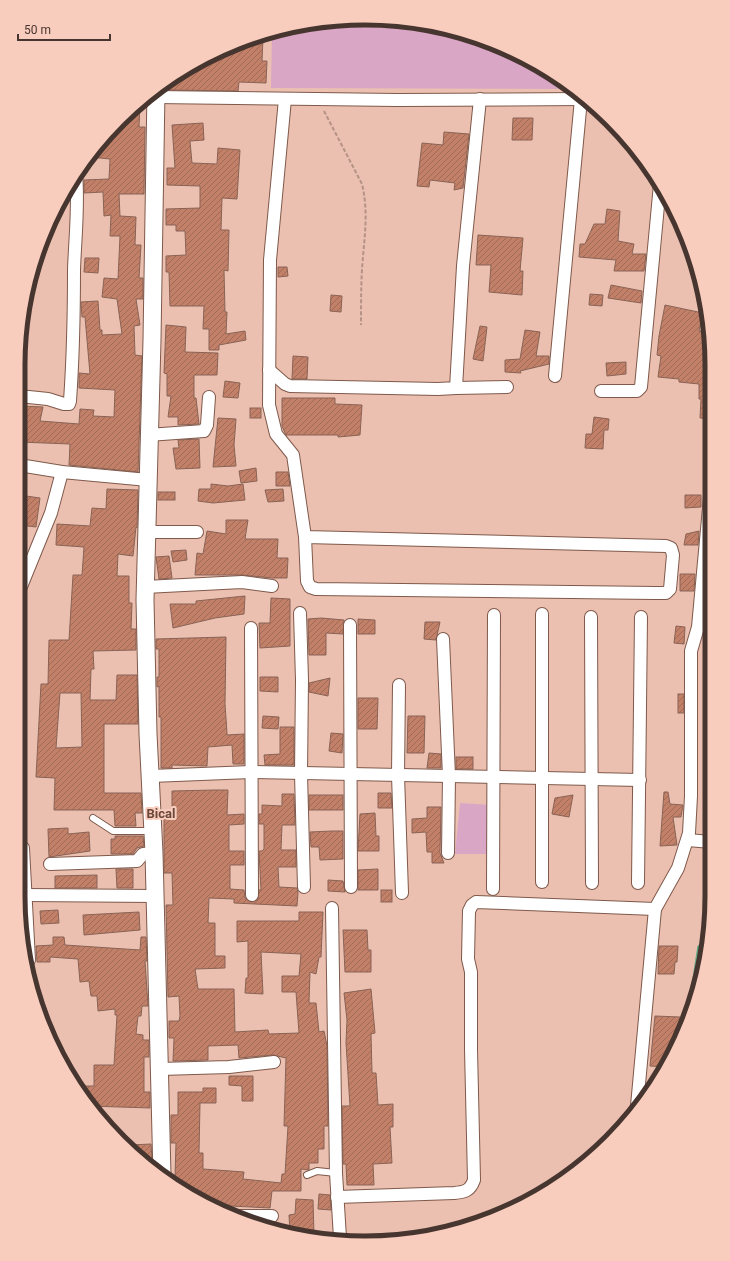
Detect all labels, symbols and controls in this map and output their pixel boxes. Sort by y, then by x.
scale bar [18,16,110,42]
text: 50 m [24,23,51,37]
district label: Bical [147,806,175,821]

